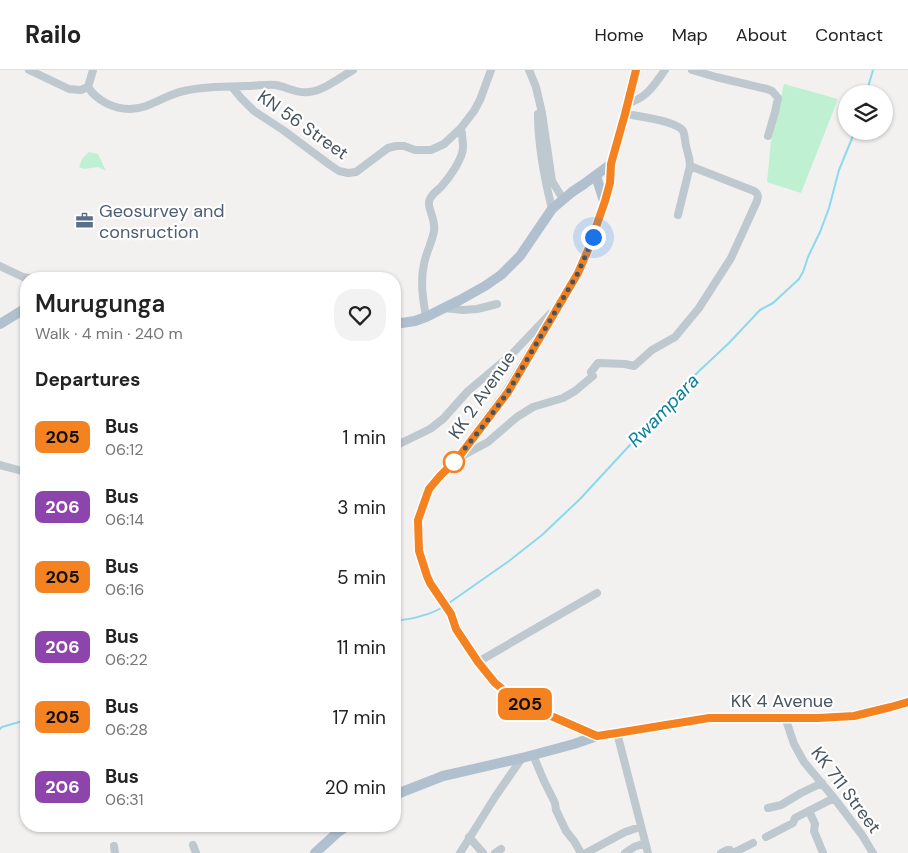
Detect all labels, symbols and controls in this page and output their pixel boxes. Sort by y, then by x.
text: Railo [25,19,81,50]
text: Home [594,23,644,47]
text: Map [672,23,708,47]
text: About [736,23,787,47]
text: Contact [815,23,883,47]
street label: KN 56 Street [253,85,353,165]
map controls [838,85,893,140]
button: layers [838,85,893,140]
place label: Geosurvey and consruction [99,199,225,244]
office icon: Geosurvey and consruction [75,211,95,231]
your location [581,225,606,250]
text: Murugunga [35,288,165,319]
button: heart [334,289,386,341]
text: Walk · 4 min · 240 m [35,323,183,344]
street label: KK 2 Avenue [443,346,521,444]
text: Departures [35,367,140,392]
water label: Rwampara [622,368,705,452]
text: Bus [105,414,139,439]
text: 205 [45,425,80,449]
text: 1 min [343,425,386,450]
text: 06:12 [105,439,143,460]
unlabelled marker [443,451,465,473]
text: Bus [105,484,139,509]
text: 206 [45,495,80,519]
text: 3 min [337,495,386,520]
text: 06:14 [105,509,144,530]
text: Bus [105,554,139,579]
text: 205 [45,565,80,589]
text: 5 min [337,565,386,590]
text: 06:16 [105,579,144,600]
text: Bus [105,624,139,649]
text: 206 [45,635,80,659]
text: 11 min [337,635,386,660]
text: 06:22 [105,649,148,670]
line badge: 205 [496,688,554,720]
street label: KK 4 Avenue [731,689,833,713]
text: 205 [508,692,542,716]
text: Bus [105,694,139,719]
text: 205 [45,705,80,729]
text: 17 min [332,705,386,730]
text: 06:28 [105,719,148,740]
street label: KK 711 Street [806,742,886,838]
text: Bus [105,764,139,789]
text: 206 [45,775,80,799]
text: 20 min [325,775,386,800]
text: 06:31 [105,789,143,810]

